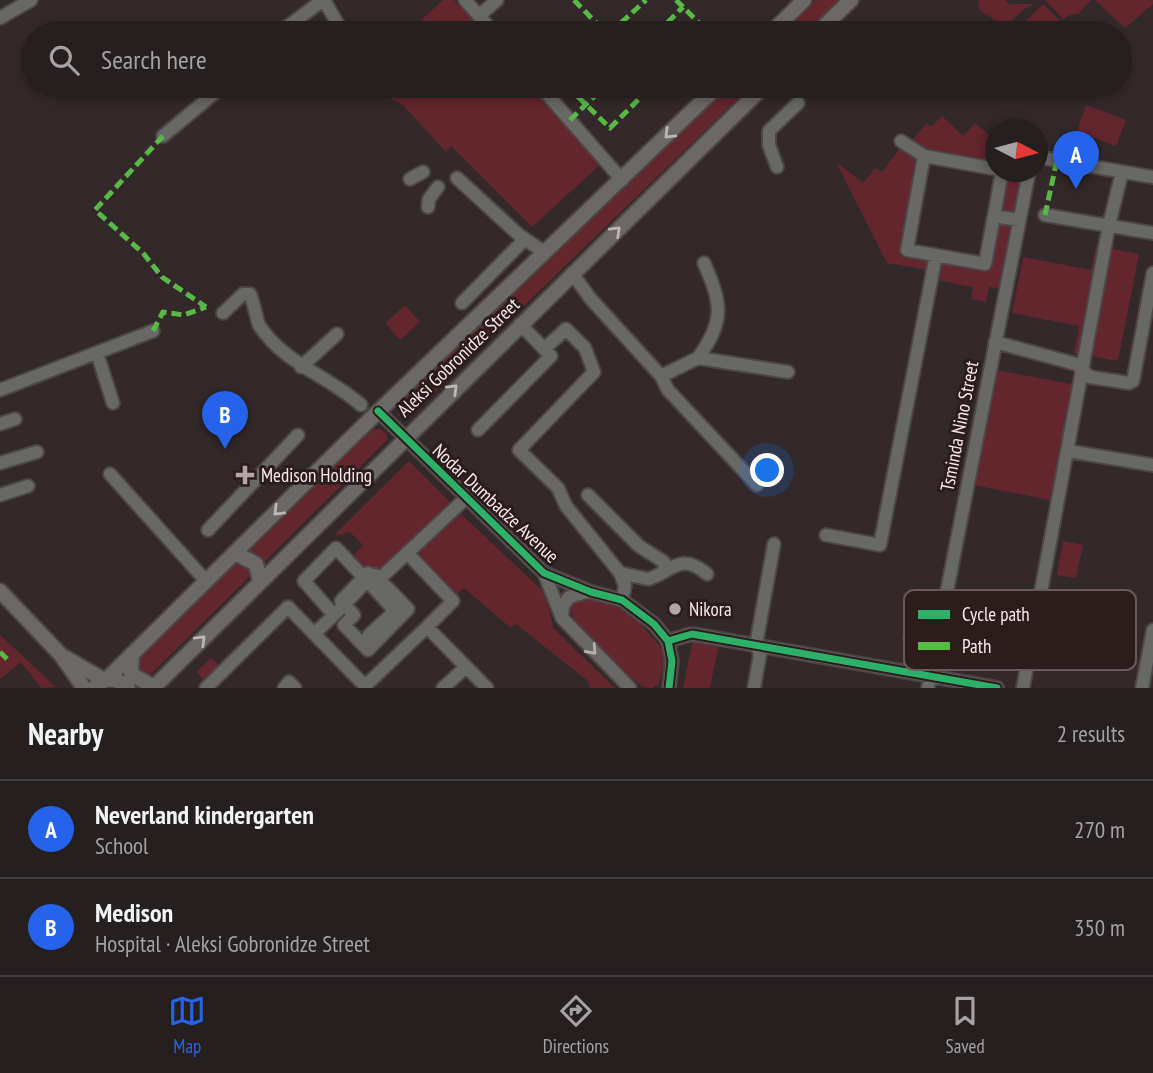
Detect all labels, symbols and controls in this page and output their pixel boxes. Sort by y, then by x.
search box [21,21,1132,98]
icon: search [45,41,83,79]
text: Search here [101,43,207,76]
north arrow [985,119,1048,182]
one-way arrow [665,125,678,138]
pin: A [1053,131,1099,189]
one-way arrow [608,226,621,239]
street label: Aleksi Gobronidze Street [392,292,525,422]
street label: Tsminda Nino Street [935,358,984,493]
one-way arrow [445,385,458,398]
pin: B [202,391,248,449]
street label: Nodar Dumbadze Avenue [428,438,564,568]
your location [750,453,784,487]
place label: Medison Holding [261,463,372,487]
marker: Medison Holding [235,465,255,485]
one-way arrow [273,503,286,516]
legend [904,590,1136,670]
place label: Nikora [689,597,732,621]
marker: Nikora [667,601,683,617]
text: Cycle path [962,602,1030,626]
text: Path [962,634,991,658]
one-way arrow [193,635,206,648]
one-way arrow [584,642,596,655]
text: Nearby [28,714,103,753]
text: 2 results [1057,719,1125,748]
text: Neverland kindergarten [95,798,314,831]
text: A [45,815,57,844]
text: 270 m [1074,815,1125,844]
text: School [95,831,148,860]
text: Medison [95,896,173,929]
text: B [45,913,57,942]
text: 350 m [1074,913,1125,942]
text: Hospital · Aleksi Gobronidze Street [95,929,370,958]
tab: Map [168,992,206,1058]
tab: Directions [543,992,609,1058]
tab: Saved [946,992,985,1058]

